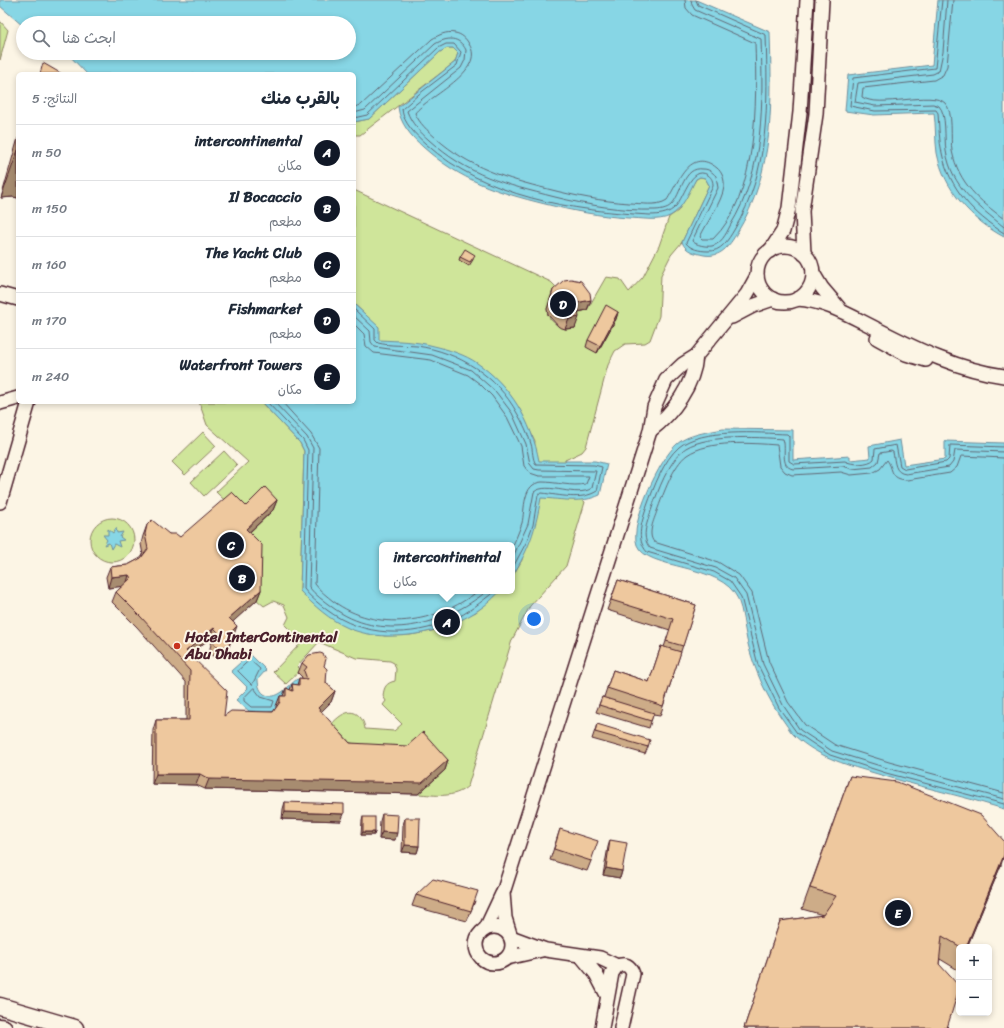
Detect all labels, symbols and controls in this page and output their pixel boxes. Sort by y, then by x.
search box [16,16,356,60]
text: ابحث هنا [62,25,116,51]
icon: search [30,27,52,49]
text: بالقرب منك [261,83,340,113]
text: النتائج: 5 [32,87,77,110]
text: intercontinental [194,128,302,154]
text: 50 m [32,141,62,164]
text: A [323,141,331,164]
text: مكان [278,154,302,177]
text: Il Bocaccio [229,184,302,210]
text: 150 m [32,197,67,220]
text: B [323,197,331,220]
text: مطعم [269,210,302,233]
text: The Yacht Club [205,240,302,266]
text: 160 m [32,253,67,276]
text: C [323,253,331,276]
text: مطعم [269,266,302,289]
pin: D [550,289,576,319]
text: Fishmarket [228,296,302,322]
text: 170 m [32,309,67,332]
text: D [323,309,331,332]
text: مطعم [269,322,302,345]
text: Waterfront Towers [179,352,302,378]
text: 240 m [32,365,69,388]
text: E [323,365,331,388]
text: مكان [278,378,302,401]
pin: C [218,530,244,560]
popup [379,542,515,594]
text: intercontinental [393,544,501,570]
pin: B [229,563,255,593]
text: مكان [393,570,417,593]
pin: A [434,607,460,637]
your location [524,609,544,629]
place label: Hotel InterContinental Abu Dhabi [184,624,338,667]
marker: Hotel InterContinental Abu Dhabi [172,641,182,651]
pin: E [885,898,911,928]
map controls [956,944,992,1016]
button: + [956,944,992,980]
button: − [956,980,992,1016]

